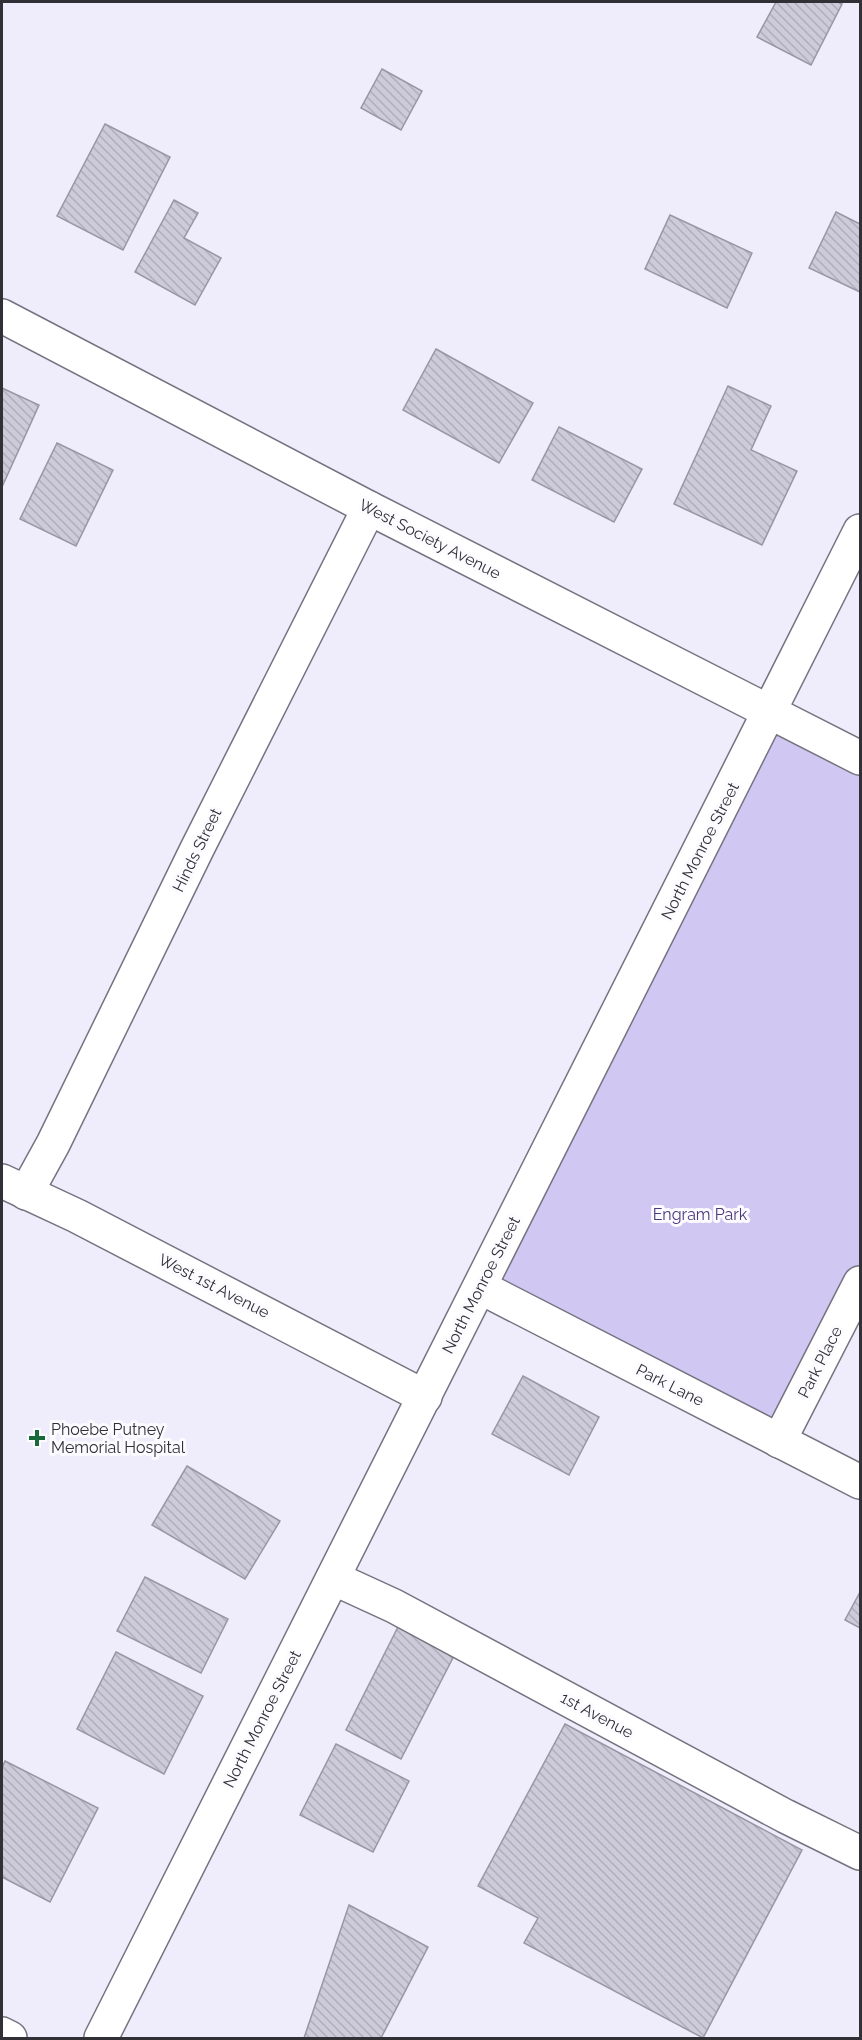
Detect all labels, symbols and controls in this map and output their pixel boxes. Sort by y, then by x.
street label: West Society Avenue [356,495,504,583]
street label: North Monroe Street [657,779,743,923]
street label: Hinds Street [169,804,226,895]
park label: Engram Park [653,1205,748,1224]
street label: North Monroe Street [438,1213,524,1357]
street label: West 1st Avenue [155,1250,273,1322]
street label: Park Place [794,1323,846,1401]
street label: Park Lane [633,1360,707,1410]
place label: Phoebe Putney Memorial Hospital [51,1420,186,1457]
marker: Phoebe Putney Memorial Hospital [28,1429,46,1447]
street label: North Monroe Street [219,1647,305,1791]
street label: 1st Avenue [557,1688,637,1742]

